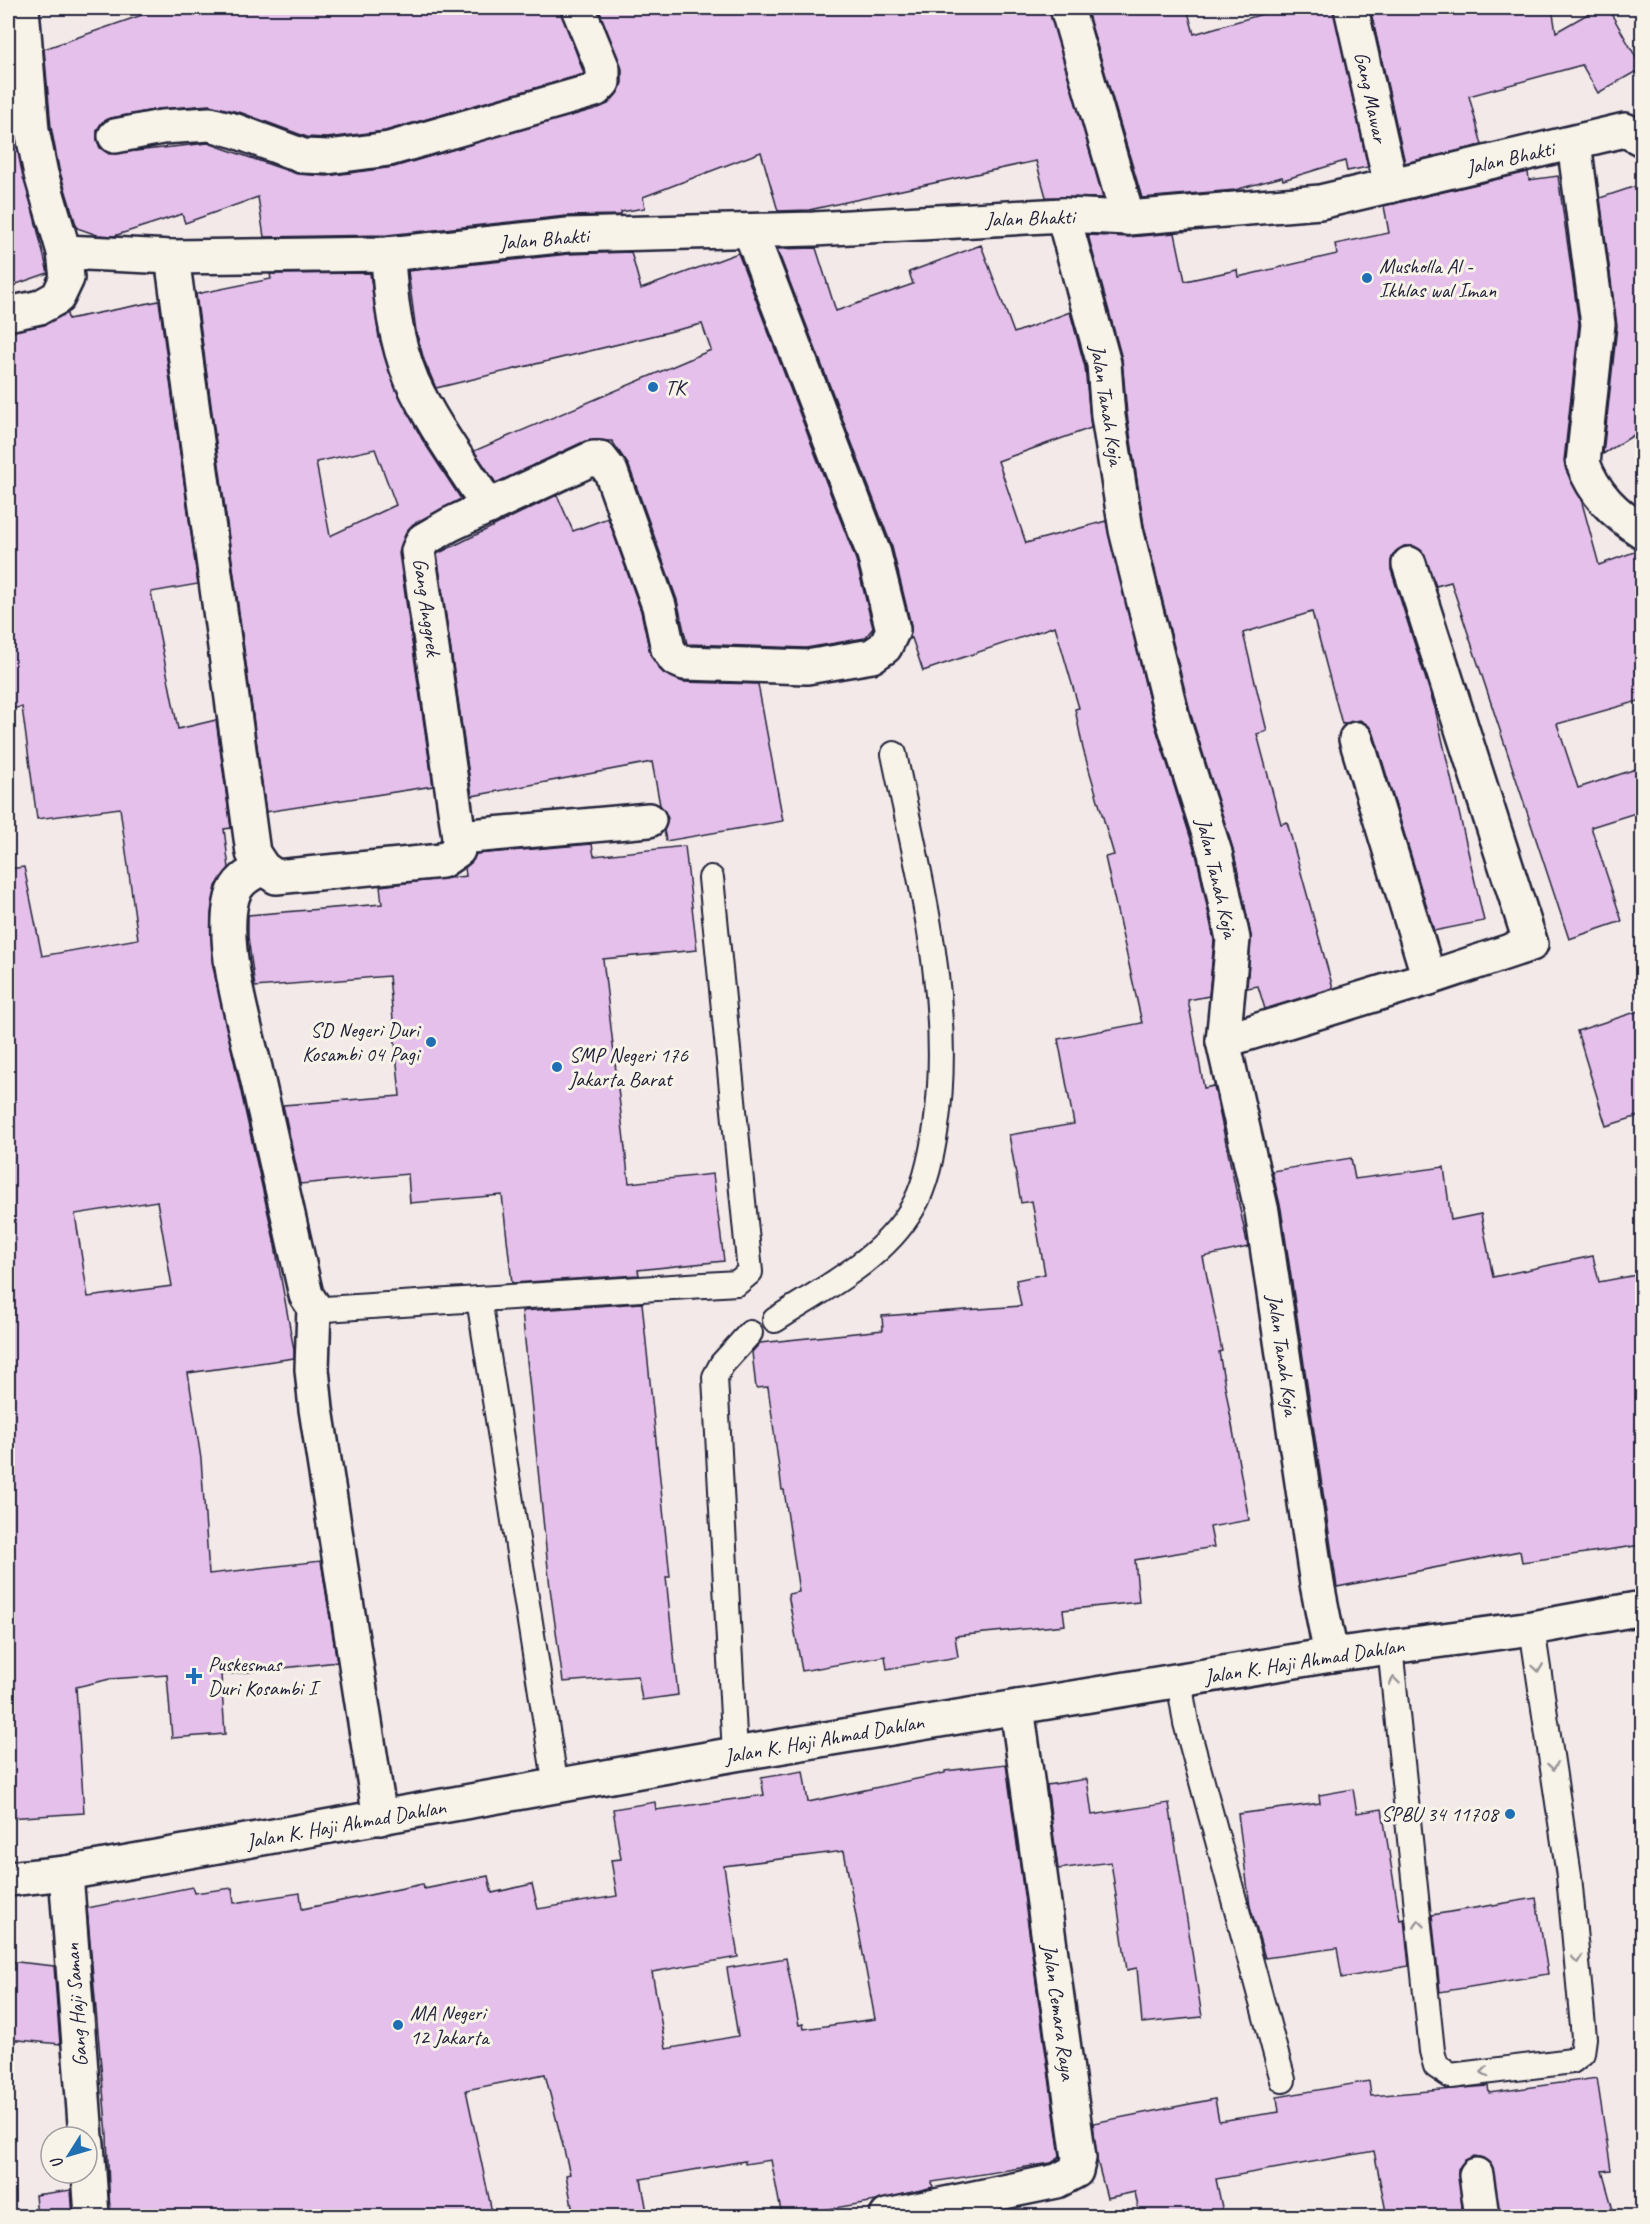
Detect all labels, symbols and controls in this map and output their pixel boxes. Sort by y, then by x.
street label: Gang Mawar [1349,49,1394,147]
street label: Jalan Bhakti [1463,135,1559,181]
street label: Jalan Bhakti [984,203,1078,233]
street label: Jalan Bhakti [497,222,593,256]
place label: Musholla Al - Ikhlas wal Iman [1379,253,1497,303]
marker: Musholla Al - Ikhlas wal Iman [1360,271,1374,285]
street label: Jalan Tanah Koja [1084,342,1130,470]
place label: TK [665,374,689,400]
marker: TK [646,380,660,394]
street label: Gang Anggrek [407,556,447,660]
street label: Jalan Tanah Koja [1190,815,1244,943]
place label: SD Negeri Duri Kosambi 04 Pagi [302,1017,422,1067]
marker: SD Negeri Duri Kosambi 04 Pagi [424,1035,438,1049]
place label: SMP Negeri 176 Jakarta Barat [568,1042,688,1092]
marker: SMP Negeri 176 Jakarta Barat [550,1060,564,1074]
street label: Jalan Tanah Koja [1262,1292,1305,1420]
street label: Jalan K. Haji Ahmad Dahlan [1201,1632,1406,1690]
place label: Puskesmas Duri Kosambi I [208,1651,321,1701]
one-way arrow [1532,1663,1544,1673]
marker: Puskesmas Duri Kosambi I [185,1667,203,1685]
one-way arrow [1388,1676,1401,1685]
street label: Jalan K. Haji Ahmad Dahlan [721,1709,926,1770]
one-way arrow [1546,1761,1558,1770]
street label: Jalan K. Haji Ahmad Dahlan [243,1794,448,1855]
place label: SPBU 34 11708 [1381,1801,1501,1827]
marker: SPBU 34 11708 [1503,1807,1517,1821]
one-way arrow [1413,1920,1426,1929]
street label: Jalan Cemara Raya [1036,1941,1082,2083]
street label: Gang Haji Saman [59,1942,93,2068]
one-way arrow [1570,1955,1583,1964]
place label: MA Negeri 12 Jakarta [410,2000,491,2050]
marker: MA Negeri 12 Jakarta [391,2018,405,2032]
one-way arrow [1480,2065,1489,2077]
north arrow [39,2125,99,2185]
text: U [46,2152,68,2173]

